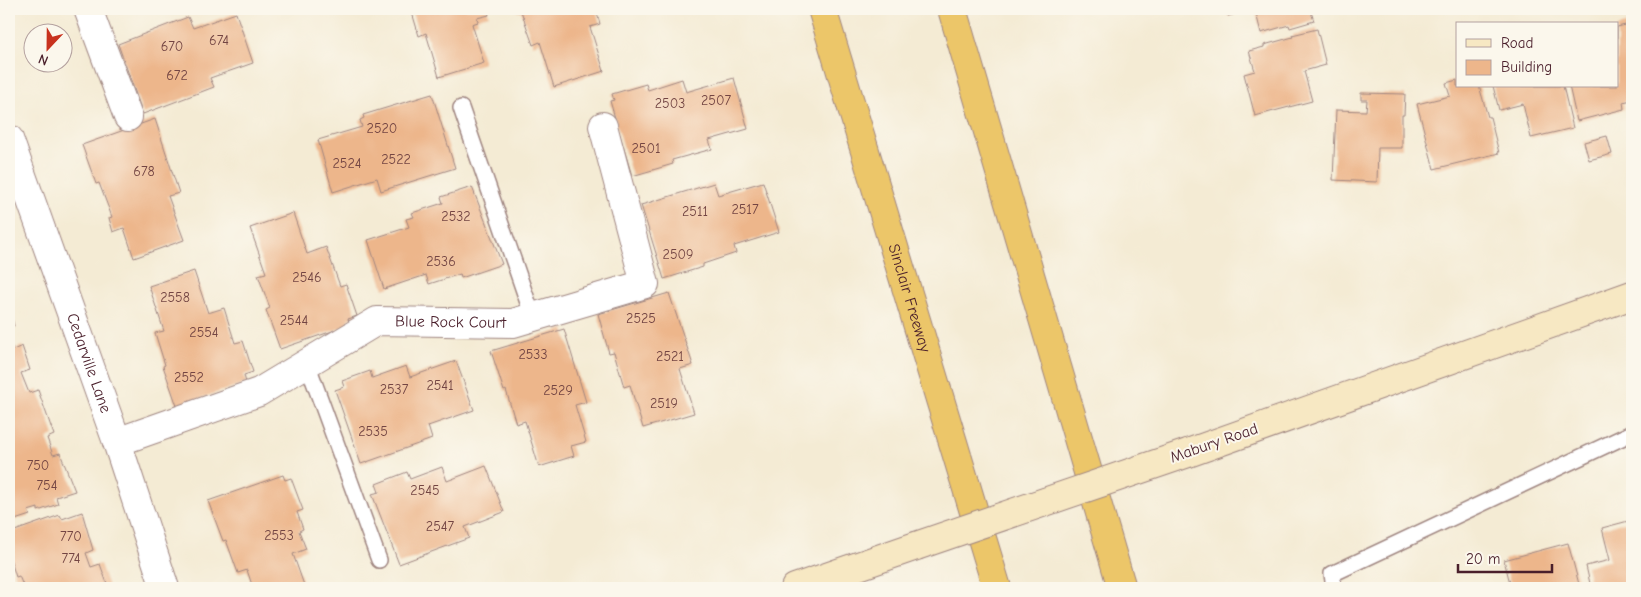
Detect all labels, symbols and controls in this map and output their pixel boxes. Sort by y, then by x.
north arrow [22,22,72,72]
legend [1456,22,1618,88]
house number: 674 [209,32,229,49]
text: Road [1501,34,1533,52]
house number: 670 [161,38,183,55]
text: N [36,50,51,69]
text: Building [1501,58,1552,76]
house number: 672 [166,67,188,84]
house number: 2507 [701,92,731,109]
house number: 2503 [655,95,685,112]
house number: 2520 [367,120,397,137]
house number: 2501 [632,140,660,157]
house number: 2522 [381,151,411,168]
house number: 2524 [333,155,362,172]
house number: 678 [133,163,155,180]
house number: 2517 [731,201,759,218]
house number: 2511 [682,203,708,220]
house number: 2532 [441,208,471,225]
street label: Sinclair Freeway [885,242,934,355]
house number: 2509 [663,246,693,263]
house number: 2536 [426,253,456,270]
house number: 2546 [292,269,322,286]
house number: 2558 [160,289,190,306]
house number: 2525 [626,310,656,327]
street label: Cedarville Lane [63,311,115,415]
house number: 2544 [280,312,308,329]
street label: Blue Rock Court [395,312,507,332]
house number: 2554 [189,324,219,341]
house number: 2533 [518,346,548,363]
house number: 2521 [656,348,684,365]
house number: 2552 [174,369,204,386]
house number: 2541 [426,377,454,394]
house number: 2537 [380,381,409,398]
house number: 2529 [543,382,573,399]
house number: 2519 [650,395,678,412]
street label: Mabury Road [1168,420,1260,466]
house number: 2535 [358,423,388,440]
house number: 750 [27,457,49,474]
house number: 754 [37,477,58,494]
house number: 2545 [410,482,440,499]
house number: 2547 [426,518,455,535]
house number: 2553 [264,527,294,544]
house number: 770 [60,528,82,545]
scale bar [1458,542,1552,574]
house number: 774 [62,550,81,567]
text: 20 m [1466,550,1500,568]

